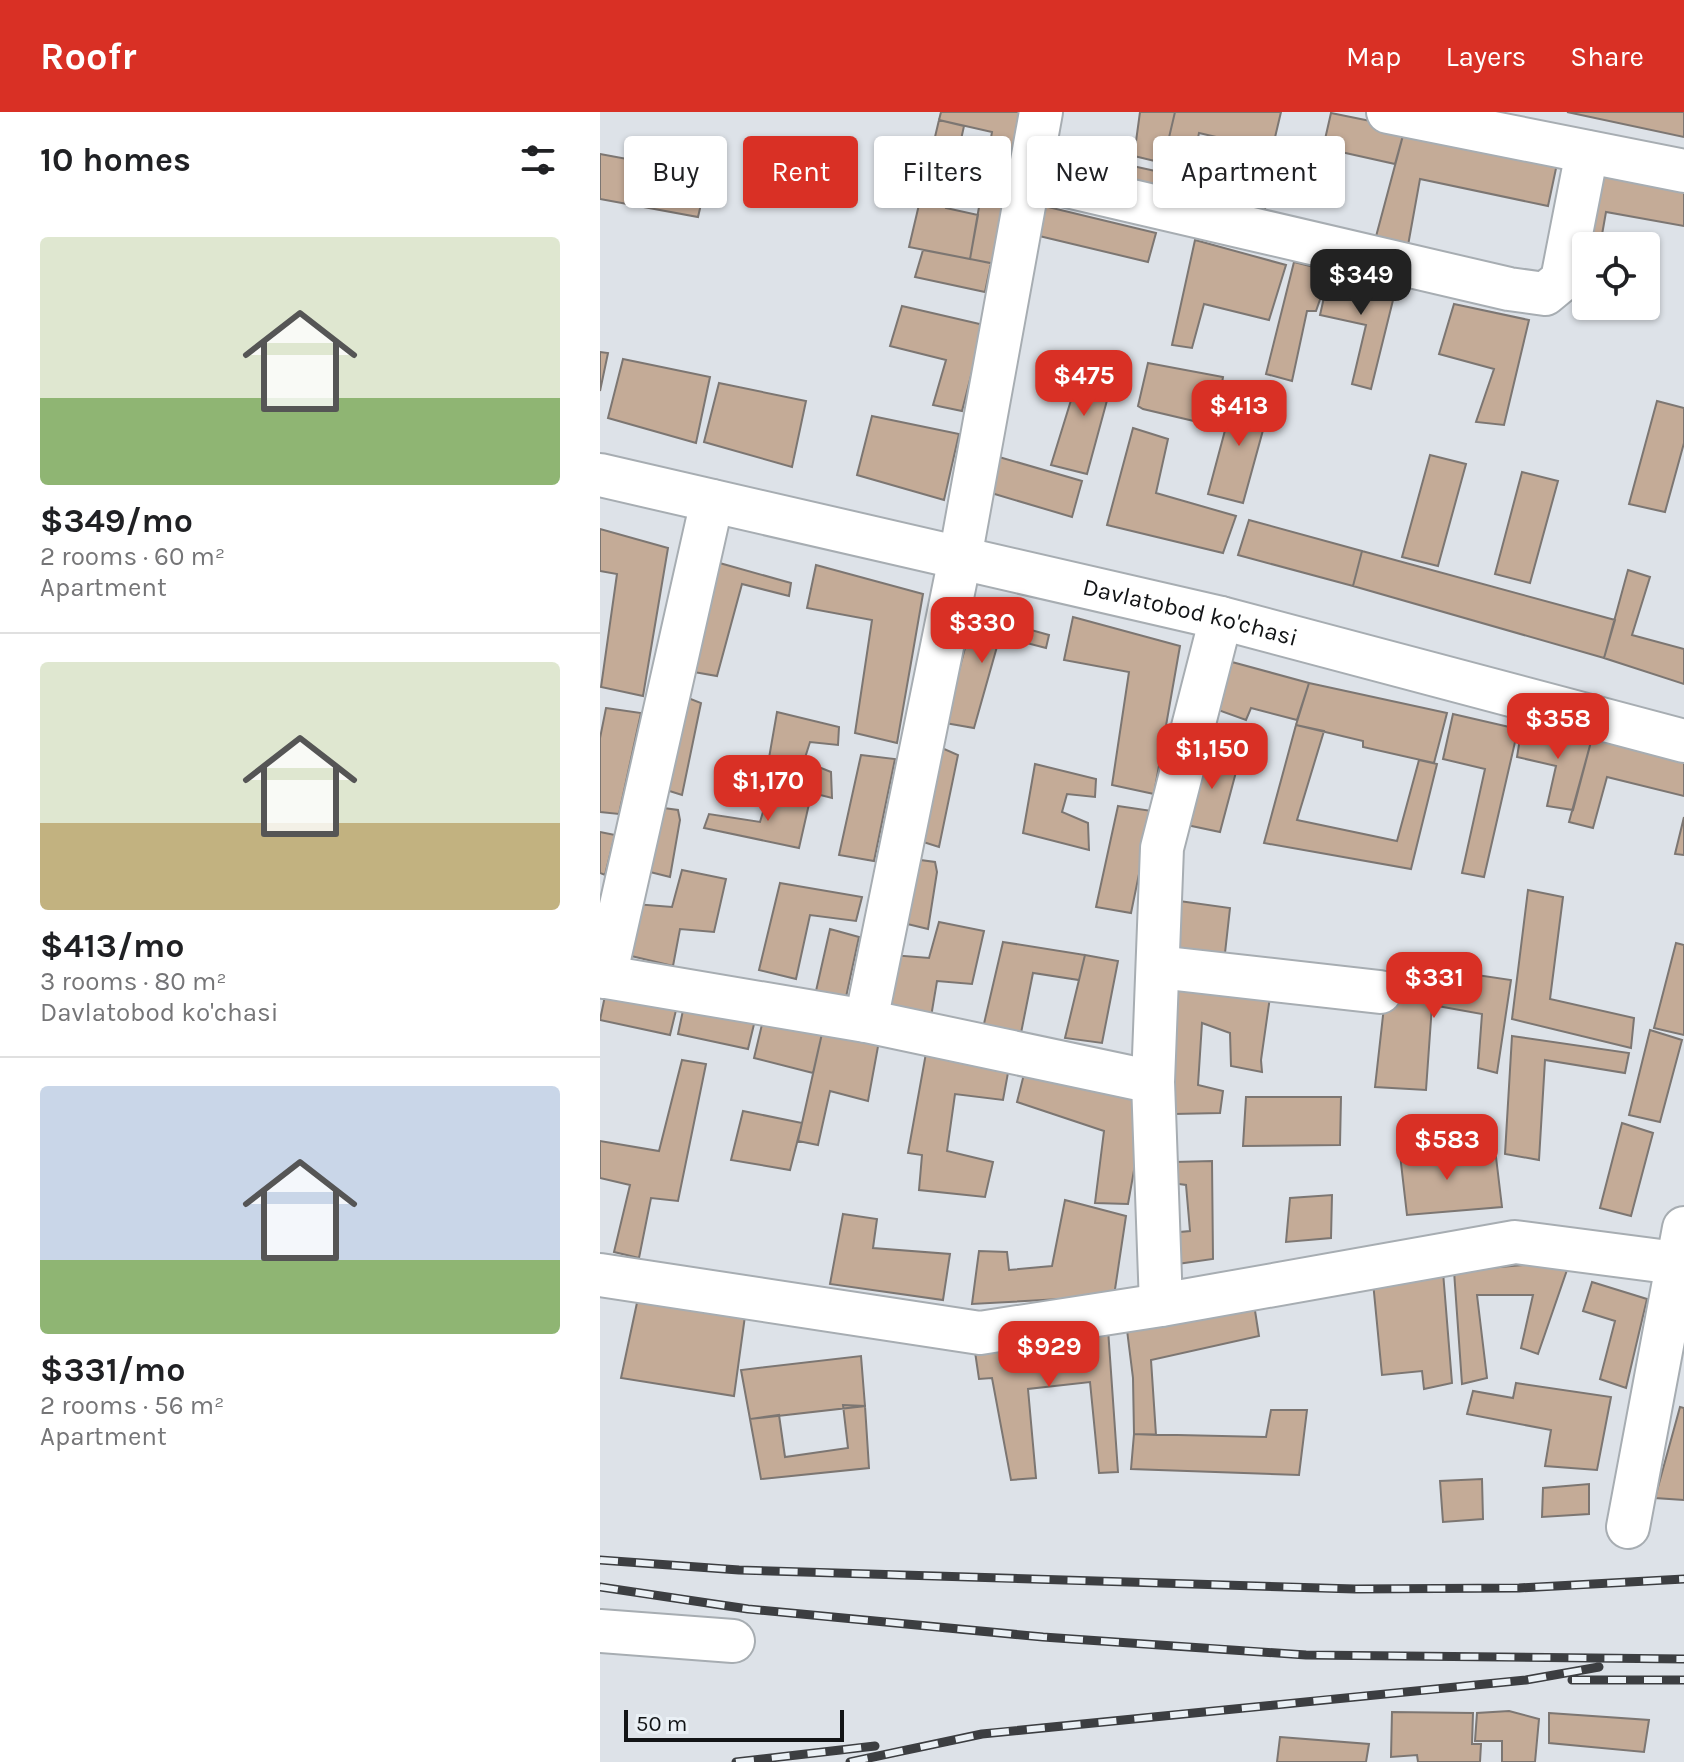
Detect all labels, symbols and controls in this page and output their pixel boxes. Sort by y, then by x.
text: Roofr [40,34,136,79]
text: Map [1346,40,1401,73]
text: Layers [1445,40,1526,73]
text: Share [1570,40,1644,73]
chip: Buy [624,136,727,208]
chip: Rent [743,136,858,208]
chip: Filters [874,136,1011,208]
chip: New [1027,136,1137,208]
chip: Apartment [1153,136,1345,208]
icon: filters [516,138,560,182]
text: 10 homes [40,140,191,180]
map controls [1572,232,1660,320]
button: locate [1572,232,1660,320]
pin: $349 [1314,249,1408,317]
text: $349 [1328,259,1394,290]
icon: home [228,289,372,433]
pin: $475 [1037,350,1131,418]
text: $475 [1053,360,1115,391]
pin: $413 [1192,380,1286,448]
text: $413 [1210,390,1268,421]
text: $349/mo [40,501,193,541]
text: 2 rooms · 60 m² [40,541,225,572]
text: Apartment [40,572,167,603]
street label: Davlatobod ko'chasi [1080,573,1301,652]
pin: $330 [935,597,1029,665]
text: $330 [949,607,1015,638]
pin: $358 [1511,693,1605,761]
text: $358 [1525,703,1591,734]
icon: home [228,714,372,858]
pin: $1,150 [1147,723,1277,791]
text: $1,150 [1175,733,1249,764]
pin: $1,170 [703,755,833,823]
text: $1,170 [732,765,804,796]
text: $413/mo [40,926,184,966]
pin: $331 [1387,952,1481,1020]
text: $331 [1404,962,1464,993]
text: 3 rooms · 80 m² [40,966,227,997]
text: Davlatobod ko'chasi [40,997,279,1028]
pin: $583 [1400,1114,1494,1182]
text: $583 [1414,1124,1480,1155]
icon: home [228,1138,372,1282]
pin: $929 [1002,1321,1096,1389]
text: $929 [1016,1331,1082,1362]
text: $331/mo [40,1350,185,1390]
text: 2 rooms · 56 m² [40,1390,225,1421]
text: Apartment [40,1421,167,1452]
scale bar [624,1706,844,1742]
text: 50 m [636,1711,687,1737]

